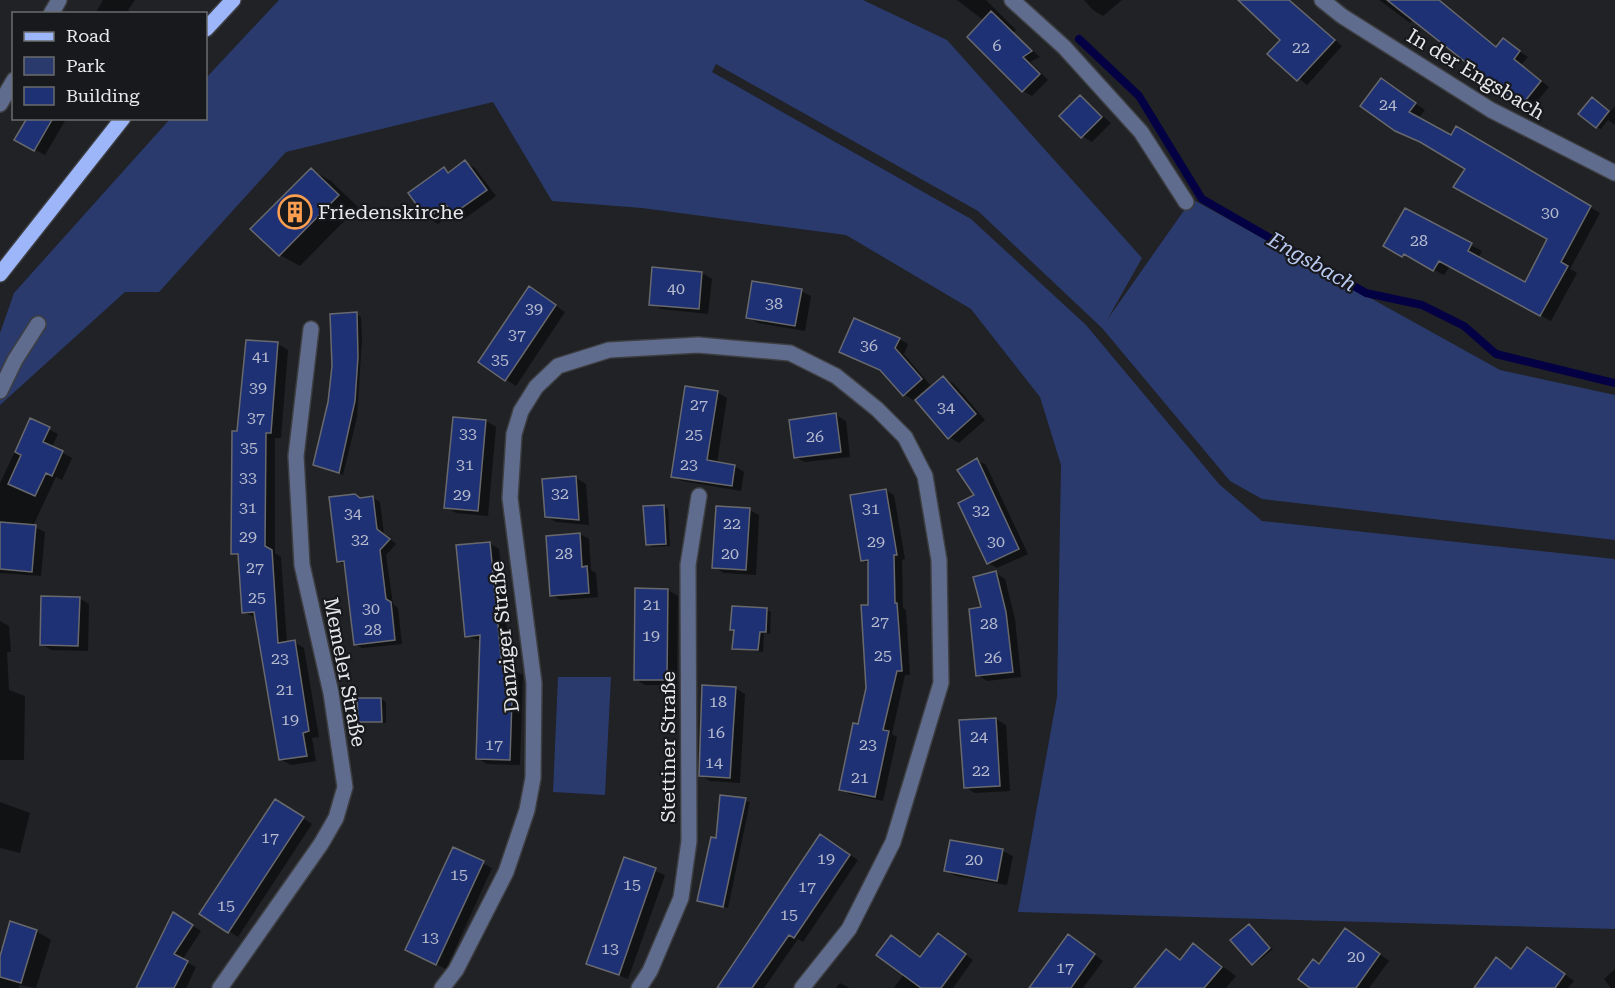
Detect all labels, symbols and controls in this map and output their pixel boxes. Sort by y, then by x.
legend [12,12,207,120]
street label: In der Engsbach [1403,23,1549,125]
text: Road [66,25,111,46]
house number: 6 [993,36,1002,55]
house number: 22 [1292,38,1310,57]
text: Park [66,55,106,76]
text: Building [66,85,140,106]
house number: 24 [1379,95,1397,114]
building icon: Friedenskirche [277,194,313,230]
place label: Friedenskirche [318,200,464,224]
house number: 30 [1541,203,1559,222]
water label: Engsbach [1263,227,1360,297]
house number: 28 [1410,231,1428,250]
house number: 40 [667,279,685,298]
house number: 38 [765,294,783,313]
house number: 39 [525,299,543,318]
house number: 37 [508,325,526,344]
house number: 36 [860,336,878,355]
house number: 41 [252,347,270,366]
house number: 35 [491,350,509,369]
house number: 39 [249,378,267,397]
house number: 27 [690,395,708,414]
house number: 34 [937,398,955,417]
house number: 37 [247,408,265,427]
house number: 33 [459,424,477,443]
house number: 25 [685,425,703,444]
house number: 26 [806,427,824,446]
house number: 35 [240,438,258,457]
house number: 31 [456,455,474,474]
house number: 23 [680,455,698,474]
house number: 33 [239,468,257,487]
house number: 32 [551,484,569,503]
house number: 29 [453,485,471,504]
house number: 31 [239,498,257,517]
house number: 31 [862,499,880,518]
house number: 32 [972,501,990,520]
house number: 34 [344,504,362,523]
house number: 22 [723,514,741,533]
house number: 29 [239,527,257,546]
house number: 32 [351,530,369,549]
house number: 29 [867,532,885,551]
house number: 30 [987,532,1005,551]
house number: 28 [555,544,573,563]
house number: 20 [721,544,739,563]
house number: 27 [246,558,264,577]
street label: Danziger Straße [484,560,524,714]
house number: 25 [248,588,266,607]
street label: Memeler Straße [319,595,371,749]
house number: 21 [643,595,661,614]
house number: 30 [362,599,380,618]
house number: 27 [871,612,889,631]
house number: 28 [980,614,998,633]
house number: 28 [364,620,382,639]
house number: 19 [642,626,660,645]
house number: 25 [874,646,892,665]
house number: 26 [984,648,1002,667]
house number: 23 [271,649,289,668]
street label: Stettiner Straße [656,671,680,823]
house number: 21 [276,680,294,699]
house number: 18 [709,692,727,711]
house number: 19 [281,710,299,729]
house number: 16 [707,723,725,742]
house number: 24 [970,727,988,746]
house number: 17 [485,735,503,754]
house number: 23 [859,735,877,754]
house number: 14 [705,753,723,772]
house number: 22 [972,761,990,780]
house number: 21 [851,768,869,787]
house number: 17 [261,828,279,847]
house number: 19 [817,849,835,868]
house number: 20 [965,850,983,869]
house number: 15 [450,865,468,884]
house number: 15 [623,875,641,894]
house number: 17 [798,877,816,896]
house number: 15 [217,896,235,915]
house number: 15 [780,905,798,924]
house number: 13 [421,928,439,947]
house number: 13 [601,939,619,958]
house number: 20 [1347,947,1365,966]
house number: 17 [1056,958,1074,977]

